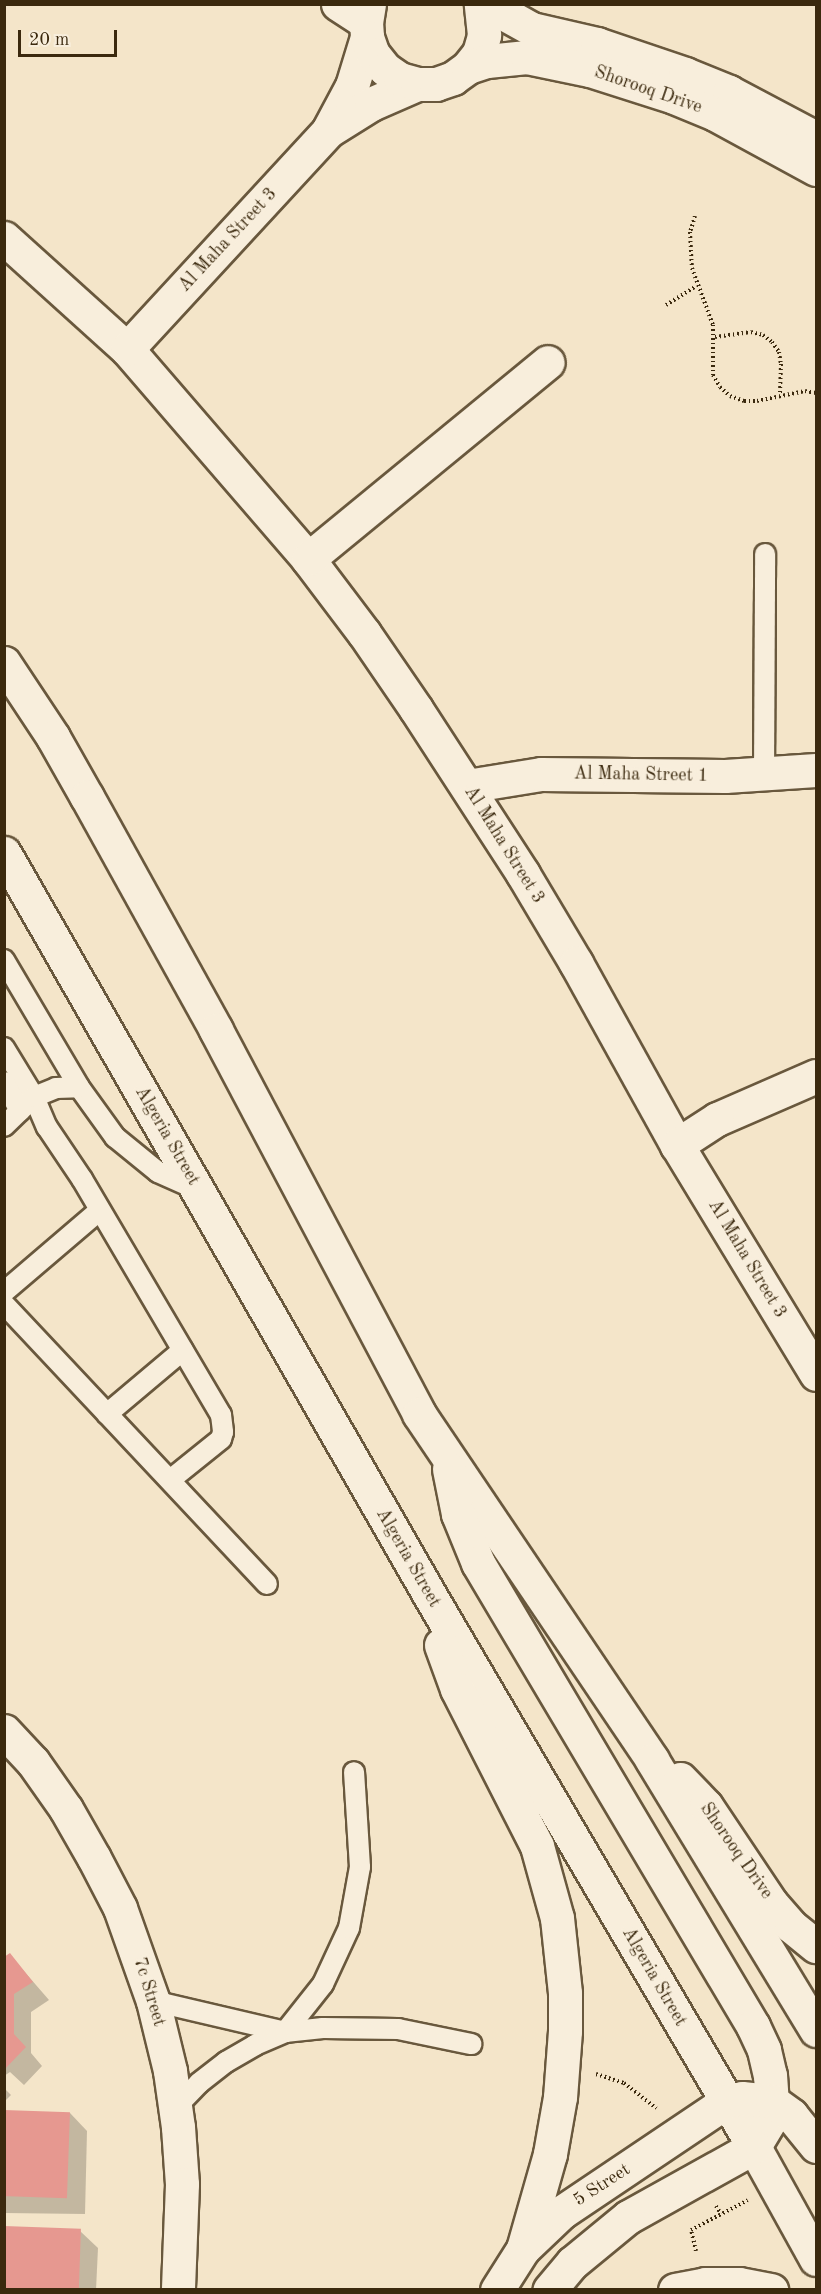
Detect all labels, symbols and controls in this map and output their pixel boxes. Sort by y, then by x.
scale bar [21,18,120,56]
text: 20 m [29,31,69,49]
street label: Shorooq Drive [591,61,705,119]
street label: Al Maha Street 3 [174,183,282,297]
street label: Al Maha Street 1 [574,763,708,787]
street label: Al Maha Street 3 [459,782,549,908]
street label: Algeria Street [130,1083,204,1189]
street label: Al Maha Street 3 [703,1196,791,1322]
street label: Algeria Street [371,1505,445,1611]
street label: Shorooq Drive [695,1799,777,1903]
street label: Algeria Street [617,1924,691,2030]
street label: 7c Street [128,1955,170,2029]
street label: 5 Street [570,2159,634,2211]

